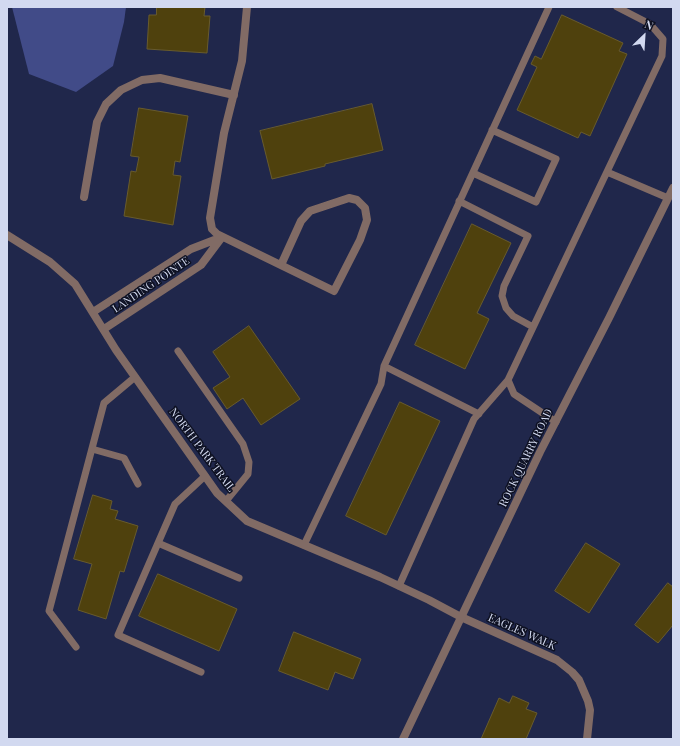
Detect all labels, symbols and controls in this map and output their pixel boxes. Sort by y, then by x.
north arrow [624,16,664,56]
text: N [643,16,656,33]
street label: LANDING POINTE [110,254,192,316]
street label: NORTH PARK TRAIL [166,406,238,494]
street label: ROCK QUARRY ROAD [496,407,556,509]
street label: EAGLES WALK [486,611,558,653]

